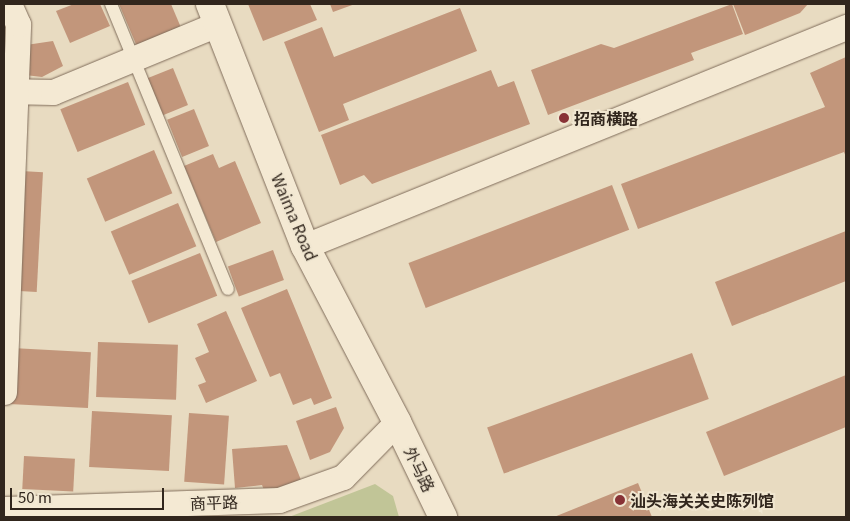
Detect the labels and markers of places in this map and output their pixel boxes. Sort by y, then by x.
place label: 招商横路 [574,108,638,128]
marker: 招商横路 [558,112,570,124]
place label: 汕头海关关史陈列馆 [630,490,774,510]
marker: 汕头海关关史陈列馆 [614,494,626,506]

